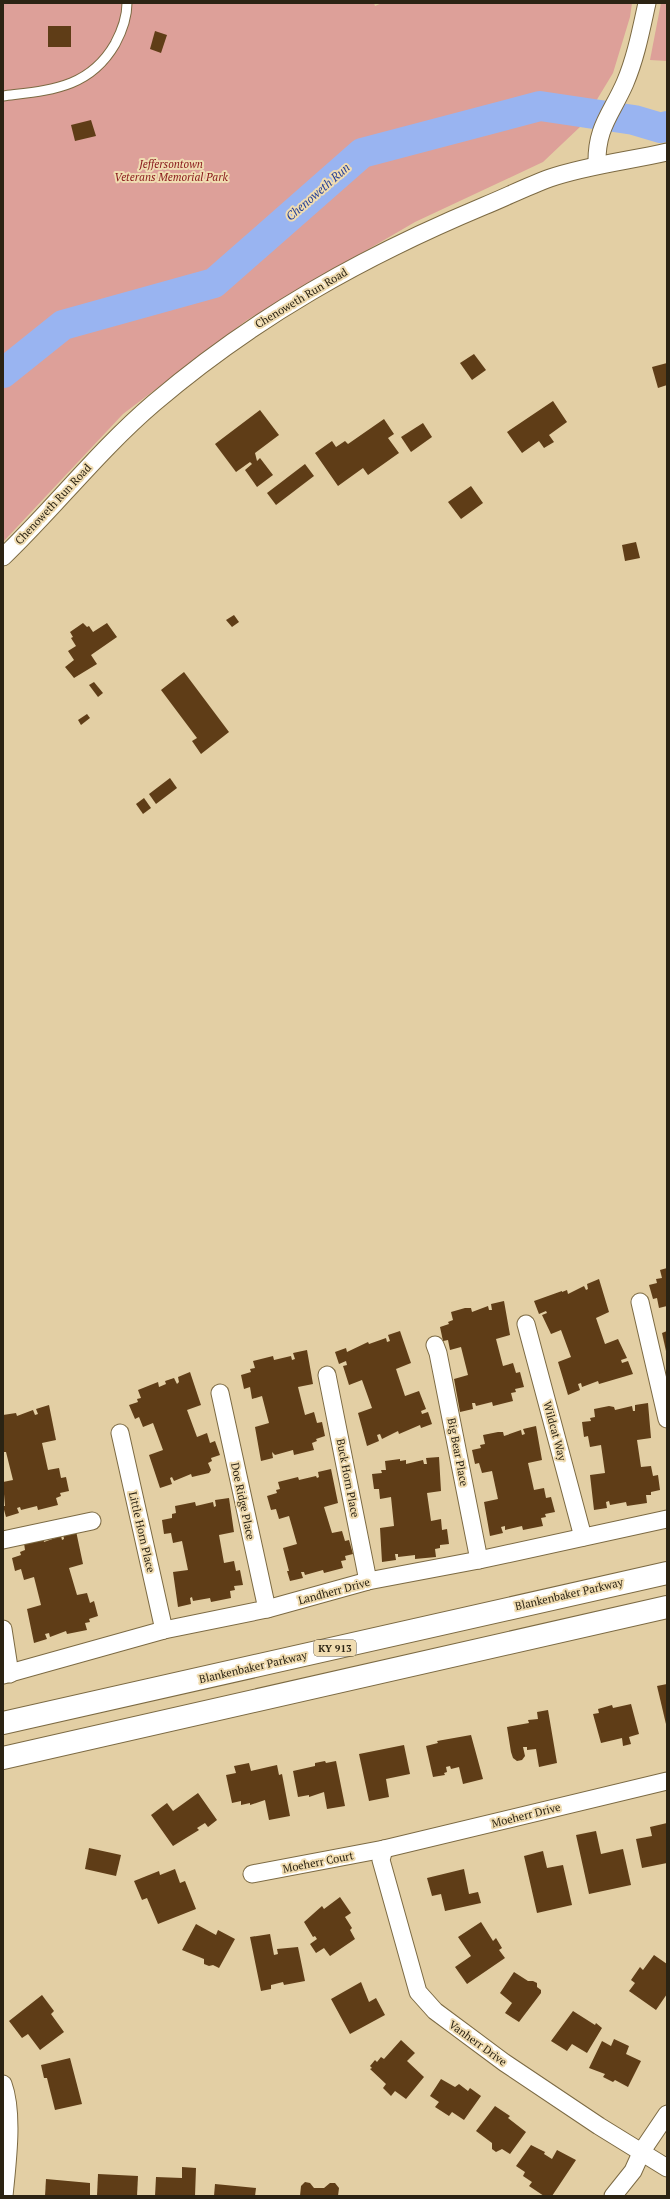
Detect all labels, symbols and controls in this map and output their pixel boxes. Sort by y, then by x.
park label: Jeffersontown Veterans Memorial Park [114,157,228,184]
water label: Chenoweth Run [283,160,353,224]
street label: Chenoweth Run Road [252,265,350,331]
street label: Chenoweth Run Road [12,461,94,547]
street label: Wildcat Way [540,1400,570,1463]
street label: Big Bear Place [445,1417,472,1488]
street label: Buck Horn Place [333,1437,363,1519]
street label: Doe Ridge Place [228,1461,258,1541]
street label: Little Horn Place [126,1490,158,1574]
street label: Landherr Drive [297,1575,372,1607]
street label: Blankenbaker Parkway [514,1575,625,1613]
road number: KY 913 [314,1640,356,1656]
street label: Blankenbaker Parkway [198,1648,309,1686]
street label: Moeherr Drive [490,1800,562,1830]
street label: Moeherr Court [281,1848,355,1876]
street label: Vanherr Drive [446,2017,510,2069]

